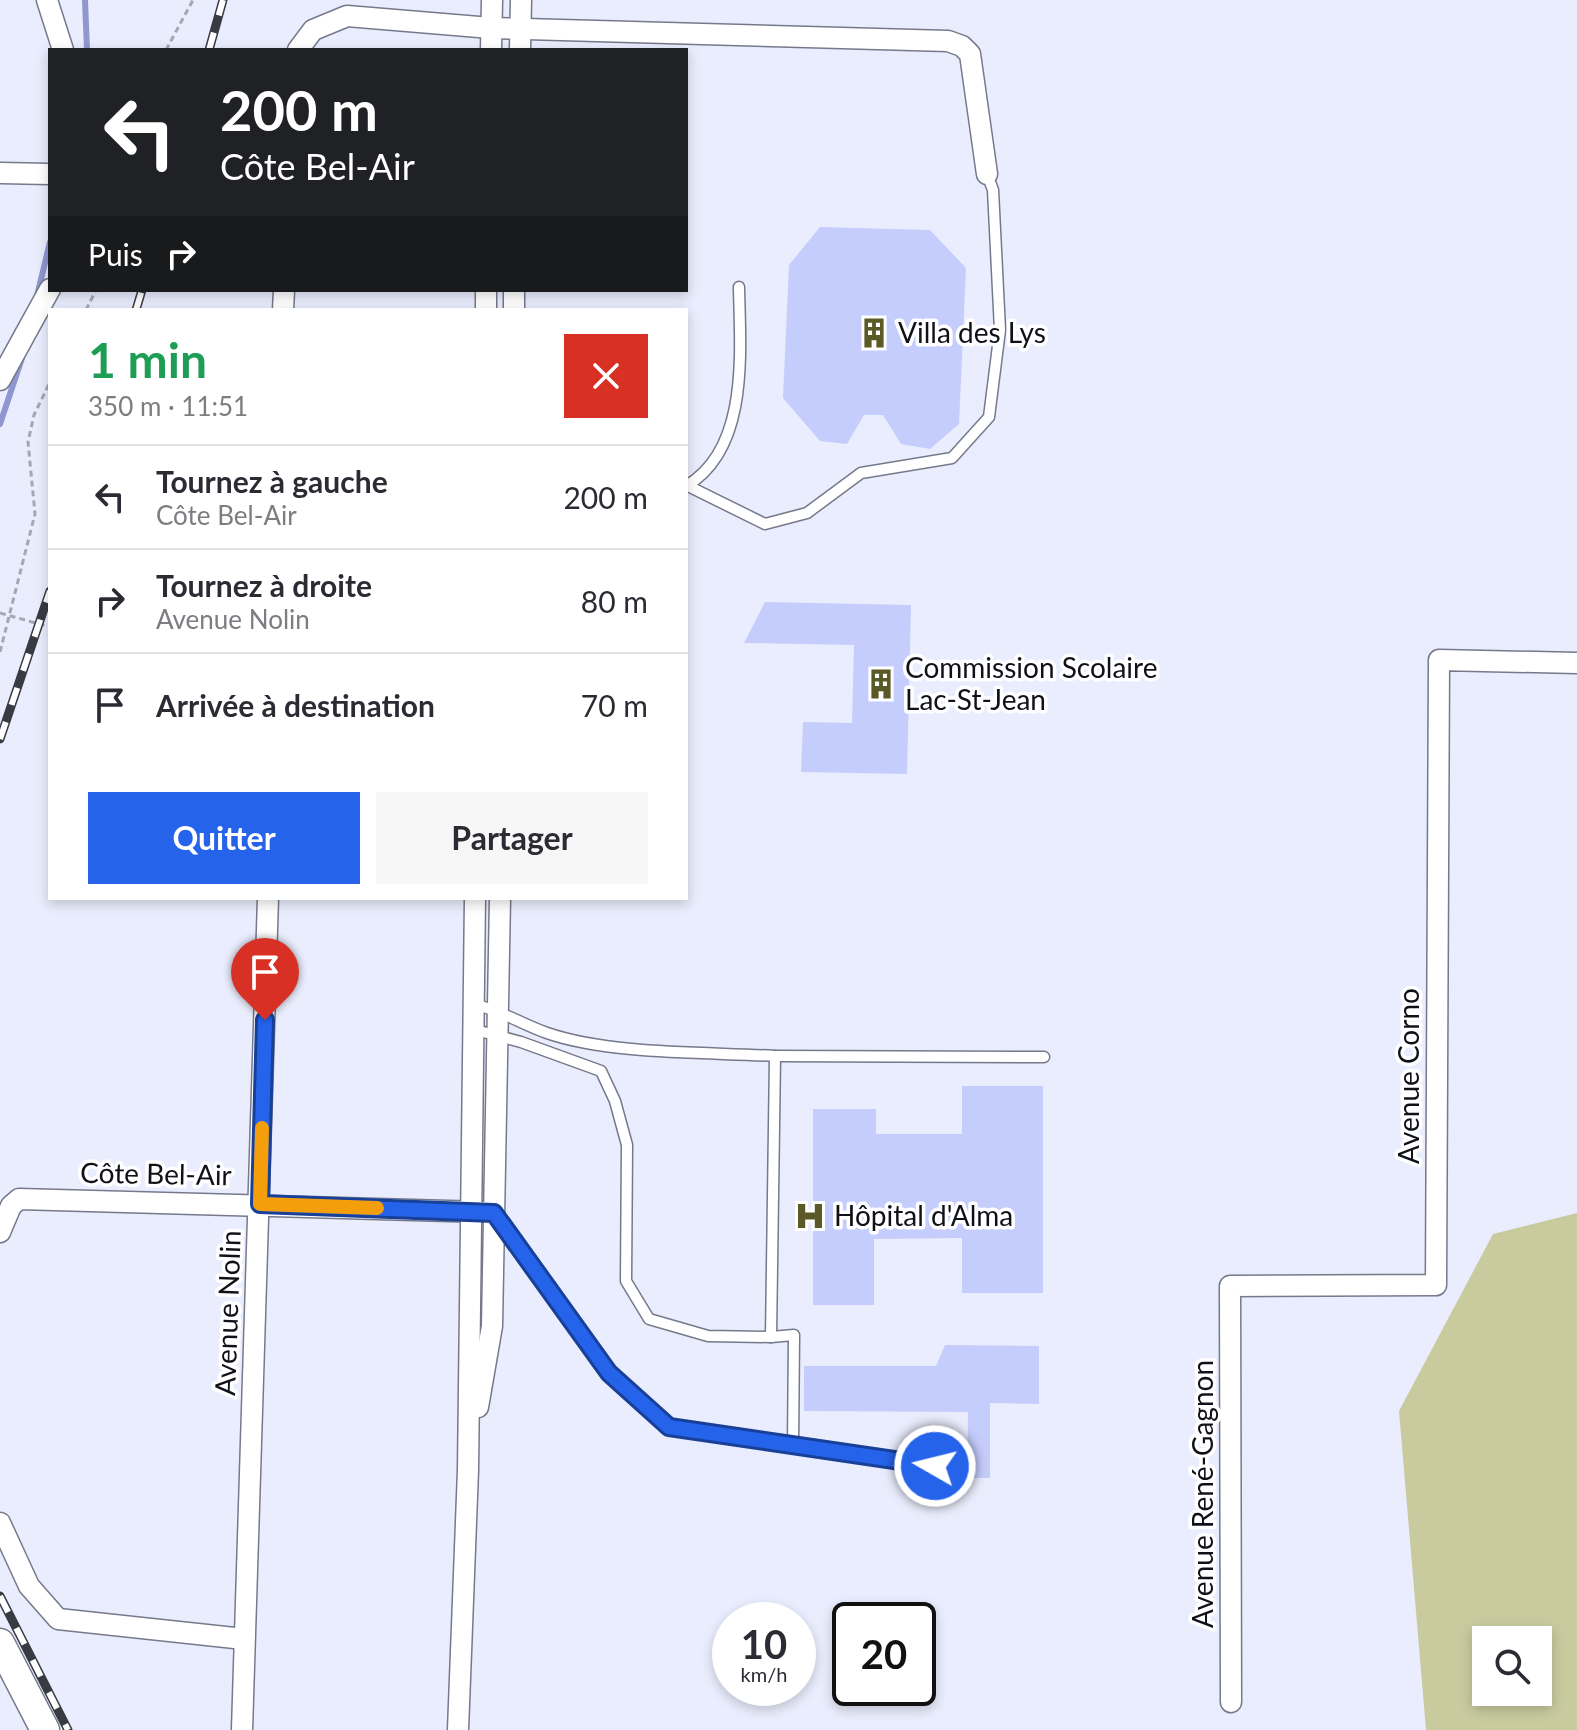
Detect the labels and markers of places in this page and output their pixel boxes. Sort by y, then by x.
place label: Villa des Lys [898,315,1046,349]
building icon: Villa des Lys [857,316,891,350]
place label: Commission Scolaire Lac-St-Jean [905,650,1157,716]
building icon: Commission Scolaire Lac-St-Jean [864,667,898,701]
pin [231,938,299,1020]
place label: Hôpital d'Alma [834,1198,1013,1232]
hospital icon: Hôpital d'Alma [793,1199,827,1233]

